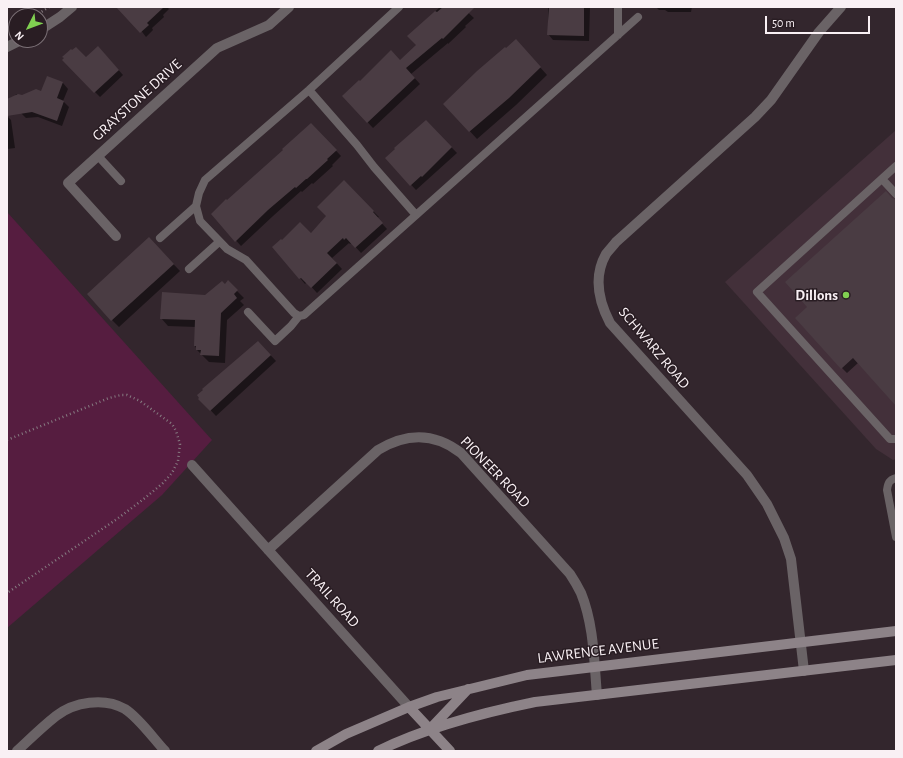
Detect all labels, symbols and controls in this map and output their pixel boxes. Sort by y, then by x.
north arrow [8,8,48,48]
scale bar [767,8,872,34]
text: 50 m [772,17,795,29]
text: N [13,29,26,42]
street label: GRAYSTONE DRIVE [89,55,185,145]
place label: Dillons [795,286,838,304]
marker: Dillons [841,290,851,300]
street label: SCHWARZ ROAD [615,303,693,393]
street label: PIONEER ROAD [456,432,534,512]
street label: TRAIL ROAD [301,565,363,631]
street label: LAWRENCE AVENUE [536,635,660,667]

